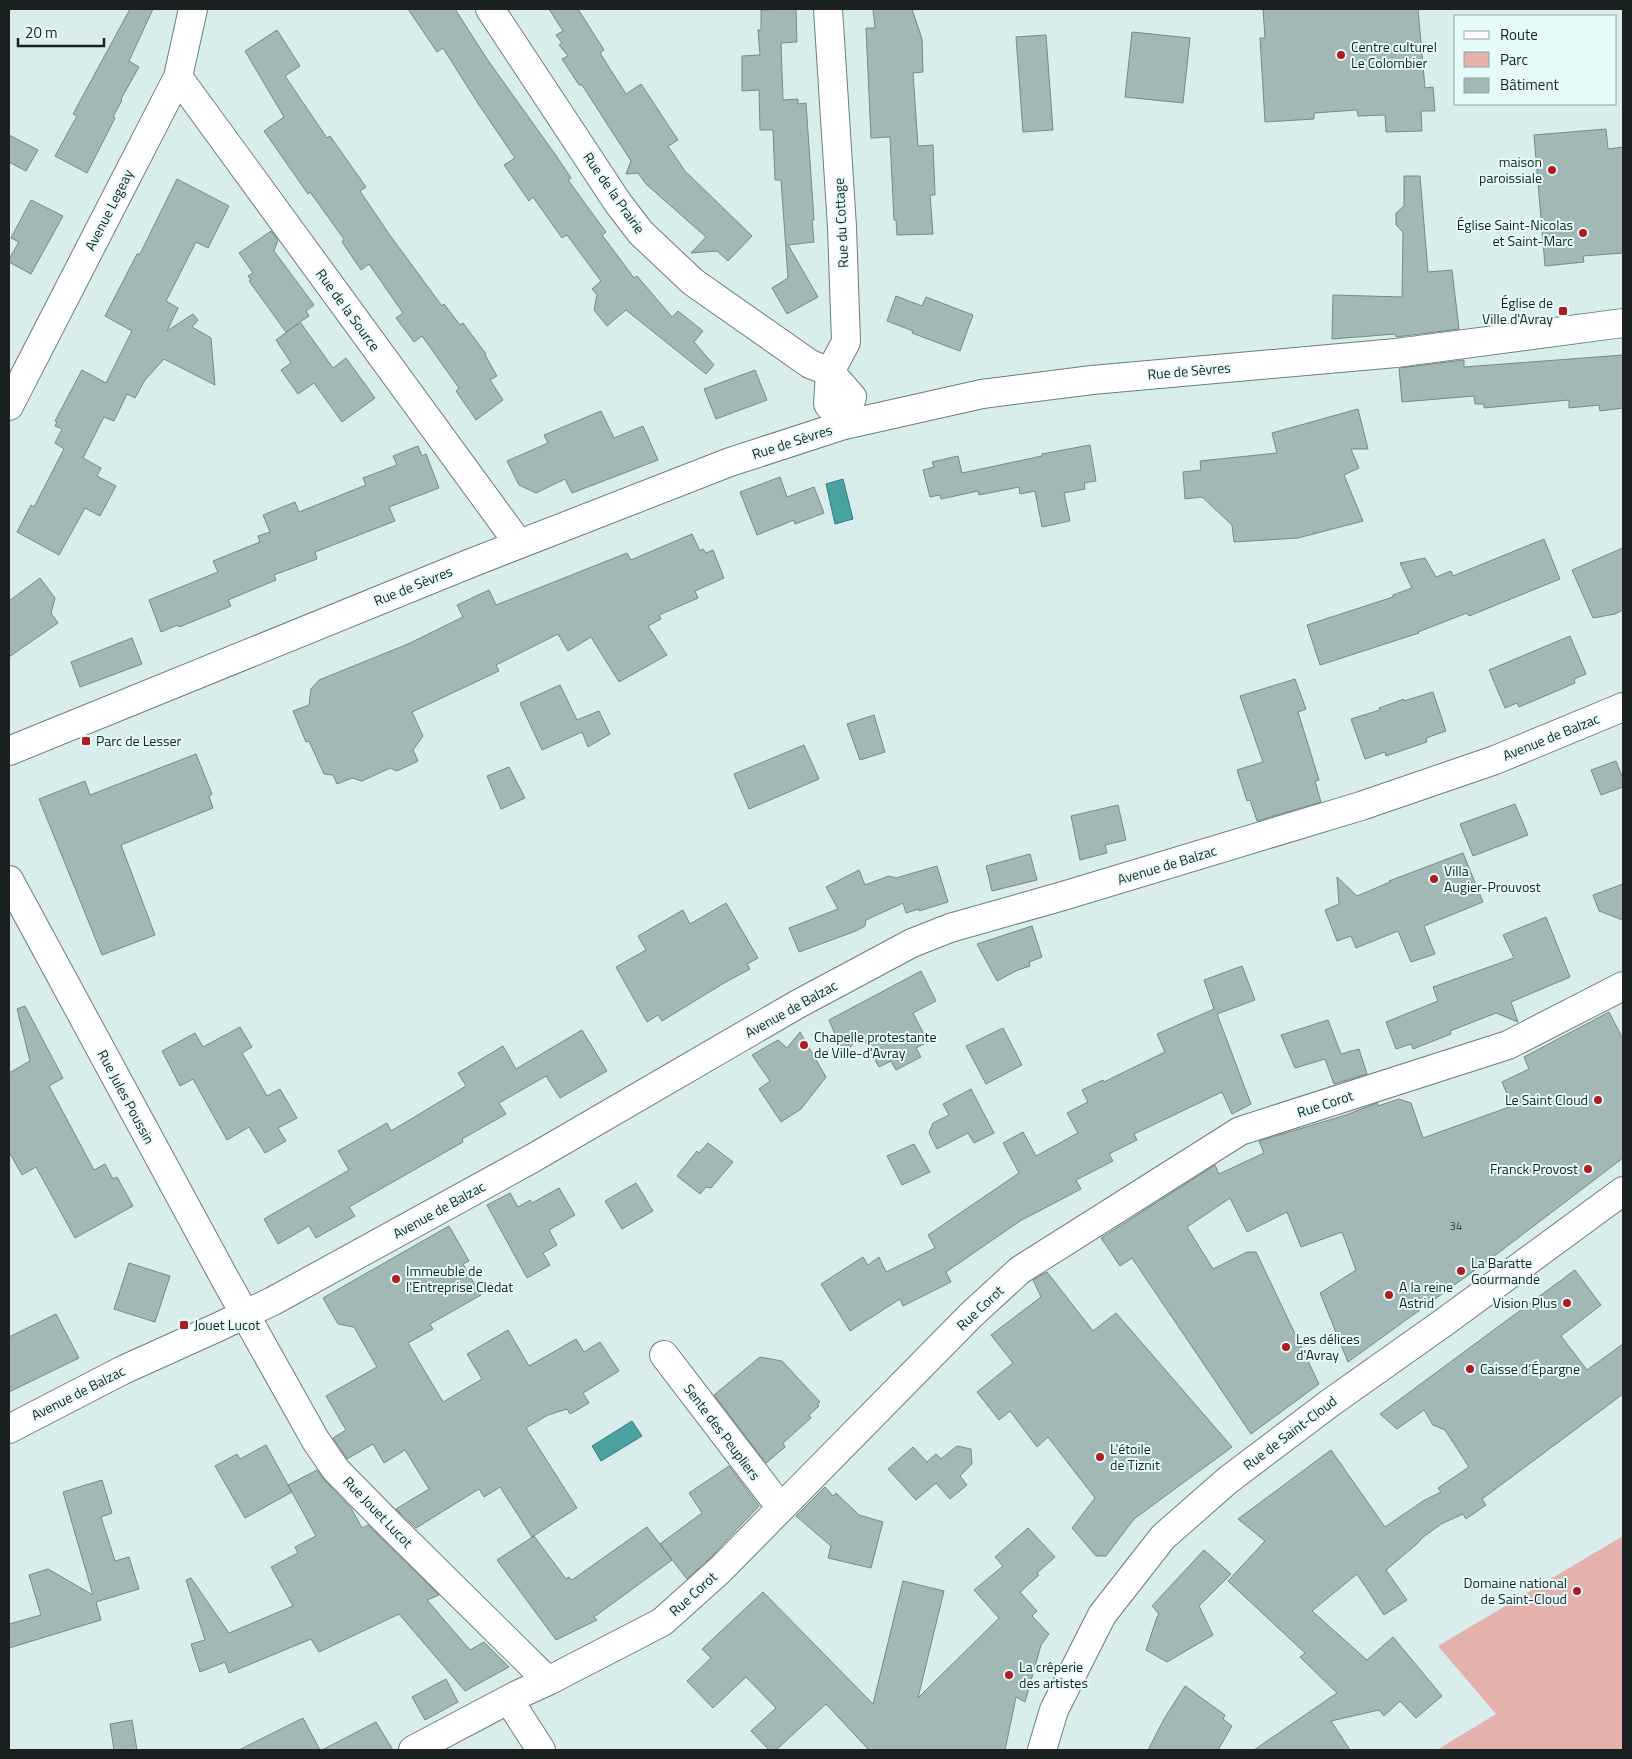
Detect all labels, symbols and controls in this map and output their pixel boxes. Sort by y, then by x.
scale bar [18,15,104,47]
legend [1454,15,1617,105]
text: 20 m [25,21,58,44]
text: Route [1500,23,1538,46]
place label: Centre culturel Le Colombier [1351,36,1437,73]
text: Parc [1500,48,1528,71]
marker: Centre culturel Le Colombier [1335,49,1347,61]
text: Bâtiment [1500,73,1559,96]
street label: Rue de la Prairie [578,148,650,238]
place label: maison paroissiale [1479,151,1542,188]
marker: maison paroissiale [1546,164,1558,176]
street label: Avenue Legeay [79,165,138,254]
street label: Rue du Cottage [828,178,853,269]
place label: Église Saint-Nicolas et Saint-Marc [1457,214,1573,251]
marker: Église Saint-Nicolas et Saint-Marc [1577,227,1589,239]
street label: Rue de la Source [311,264,385,355]
place label: Église de Ville d'Avray [1482,292,1553,329]
marker: Église de Ville d'Avray [1557,305,1569,317]
street label: Rue de Sèvres [1147,356,1231,385]
street label: Rue de Sèvres [749,419,835,464]
street label: Rue de Sèvres [370,560,455,611]
street label: Avenue de Balzac [1499,708,1602,766]
place label: Parc de Lesser [96,730,181,751]
marker: Parc de Lesser [80,735,92,747]
street label: Avenue de Balzac [1115,839,1219,890]
place label: Villa Augier-Prouvost [1444,860,1541,897]
marker: Villa Augier-Prouvost [1428,873,1440,885]
street label: Avenue de Balzac [741,974,841,1043]
place label: Chapelle protestante de Ville-d'Avray [814,1026,937,1063]
marker: Chapelle protestante de Ville-d'Avray [798,1039,810,1051]
street label: Rue Jules Poussin [93,1046,160,1148]
street label: Rue Corot [1294,1085,1356,1122]
place label: Le Saint Cloud [1505,1089,1588,1110]
marker: Le Saint Cloud [1592,1094,1604,1106]
place label: Franck Provost [1490,1158,1578,1179]
marker: Franck Provost [1582,1163,1594,1175]
street label: Avenue de Balzac [389,1175,489,1244]
house number: 34 [1450,1218,1462,1234]
place label: La Baratte Gourmande [1471,1252,1540,1289]
place label: Immeuble de l'Entreprise Cledat [406,1260,513,1297]
marker: La Baratte Gourmande [1455,1265,1467,1277]
marker: Immeuble de l'Entreprise Cledat [390,1273,402,1285]
place label: A la reine Astrid [1399,1276,1453,1313]
street label: Rue Corot [951,1280,1008,1335]
marker: A la reine Astrid [1383,1289,1395,1301]
place label: Vision Plus [1493,1292,1557,1313]
marker: Vision Plus [1561,1297,1573,1309]
place label: Jouet Lucot [194,1314,260,1335]
marker: Jouet Lucot [178,1319,190,1331]
place label: Les délices d'Avray [1296,1328,1360,1365]
marker: Les délices d'Avray [1280,1341,1292,1353]
place label: Caisse d’Épargne [1480,1358,1580,1379]
street label: Avenue de Balzac [27,1360,128,1425]
marker: Caisse d’Épargne [1464,1363,1476,1375]
street label: Sente des Peupliers [679,1379,766,1484]
street label: Rue de Saint-Cloud [1238,1390,1341,1475]
place label: L'étoile de Tiznit [1110,1438,1160,1475]
marker: L'étoile de Tiznit [1094,1451,1106,1463]
street label: Rue Jouet Lucot [339,1471,418,1552]
street label: Rue Corot [664,1566,721,1621]
place label: Domaine national de Saint-Cloud [1463,1572,1567,1609]
marker: Domaine national de Saint-Cloud [1571,1585,1583,1597]
place label: La crêperie des artistes [1019,1656,1088,1693]
marker: La crêperie des artistes [1003,1669,1015,1681]

